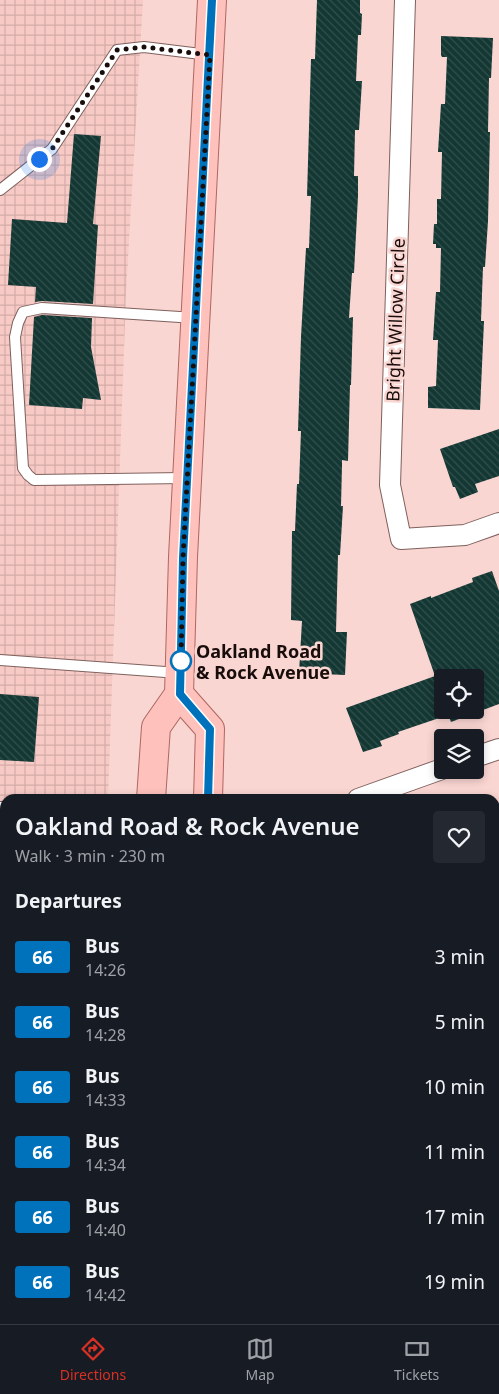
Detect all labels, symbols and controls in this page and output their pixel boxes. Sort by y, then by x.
your location [27,147,52,172]
street label: Bright Willow Circle [380,238,410,402]
place label: Oakland Road & Rock Avenue [196,639,330,684]
marker: Oakland Road & Rock Avenue [170,650,192,672]
map controls [434,669,484,779]
button: locate [434,669,484,719]
button: layers [434,729,484,779]
text: Oakland Road & Rock Avenue [15,809,360,842]
button: heart [433,811,485,863]
text: Walk · 3 min · 230 m [15,845,165,867]
text: Departures [15,888,122,914]
text: Bus [85,933,120,959]
text: 3 min [435,944,485,970]
text: 66 [32,945,53,969]
text: 14:26 [85,959,126,981]
text: Bus [85,998,120,1024]
text: 5 min [435,1009,485,1035]
text: 66 [32,1010,53,1034]
text: 14:28 [85,1024,126,1046]
text: Bus [85,1063,120,1089]
text: 10 min [424,1074,485,1100]
text: 66 [32,1075,53,1099]
text: 14:33 [85,1089,126,1111]
text: Bus [85,1128,120,1154]
text: 11 min [424,1139,485,1165]
text: 66 [32,1140,53,1164]
text: 14:34 [85,1154,126,1176]
text: Bus [85,1193,120,1219]
text: 17 min [424,1204,485,1230]
text: 66 [32,1205,53,1229]
text: 14:40 [85,1219,126,1241]
text: Bus [85,1258,120,1284]
text: 19 min [424,1269,485,1295]
text: 66 [32,1270,53,1294]
text: 14:42 [85,1284,126,1306]
tab: Directions [60,1335,126,1384]
tab: Map [246,1335,275,1384]
tab: Tickets [394,1335,439,1384]

